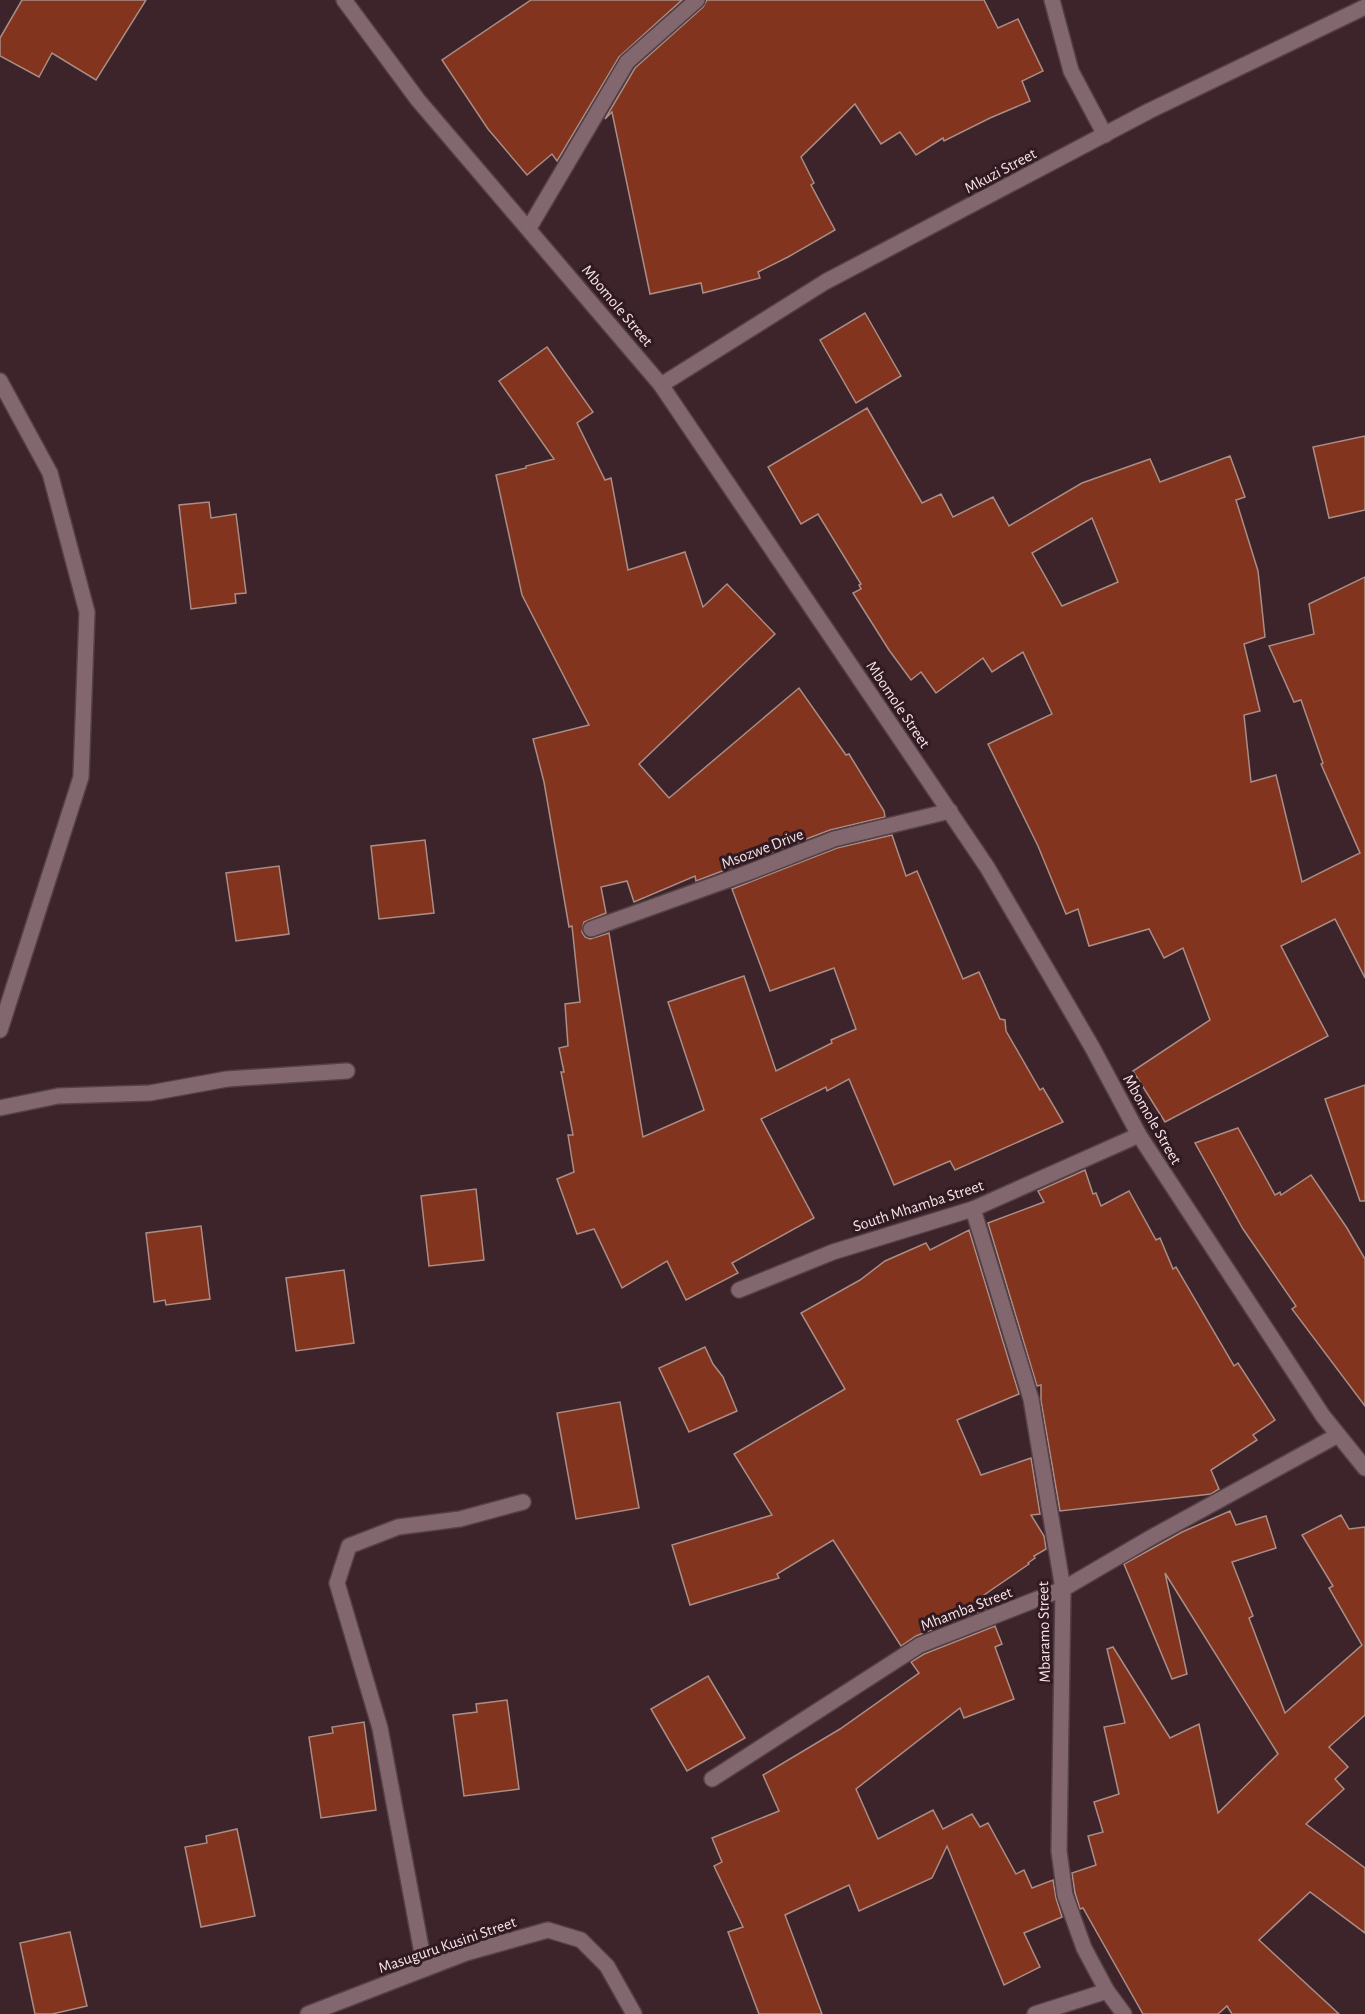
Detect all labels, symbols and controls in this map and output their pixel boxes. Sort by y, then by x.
street label: Mkuzi Street [962,145,1039,196]
street label: Mbomole Street [579,262,656,349]
street label: Mbomole Street [863,658,933,751]
street label: Msozwe Drive [719,826,806,872]
street label: Mbomole Street [1120,1072,1184,1167]
street label: South Mhamba Street [851,1177,986,1235]
street label: Mbaramo Street [1035,1581,1053,1683]
street label: Mhamba Street [918,1584,1014,1634]
street label: Masuguru Kusini Street [376,1914,518,1976]

